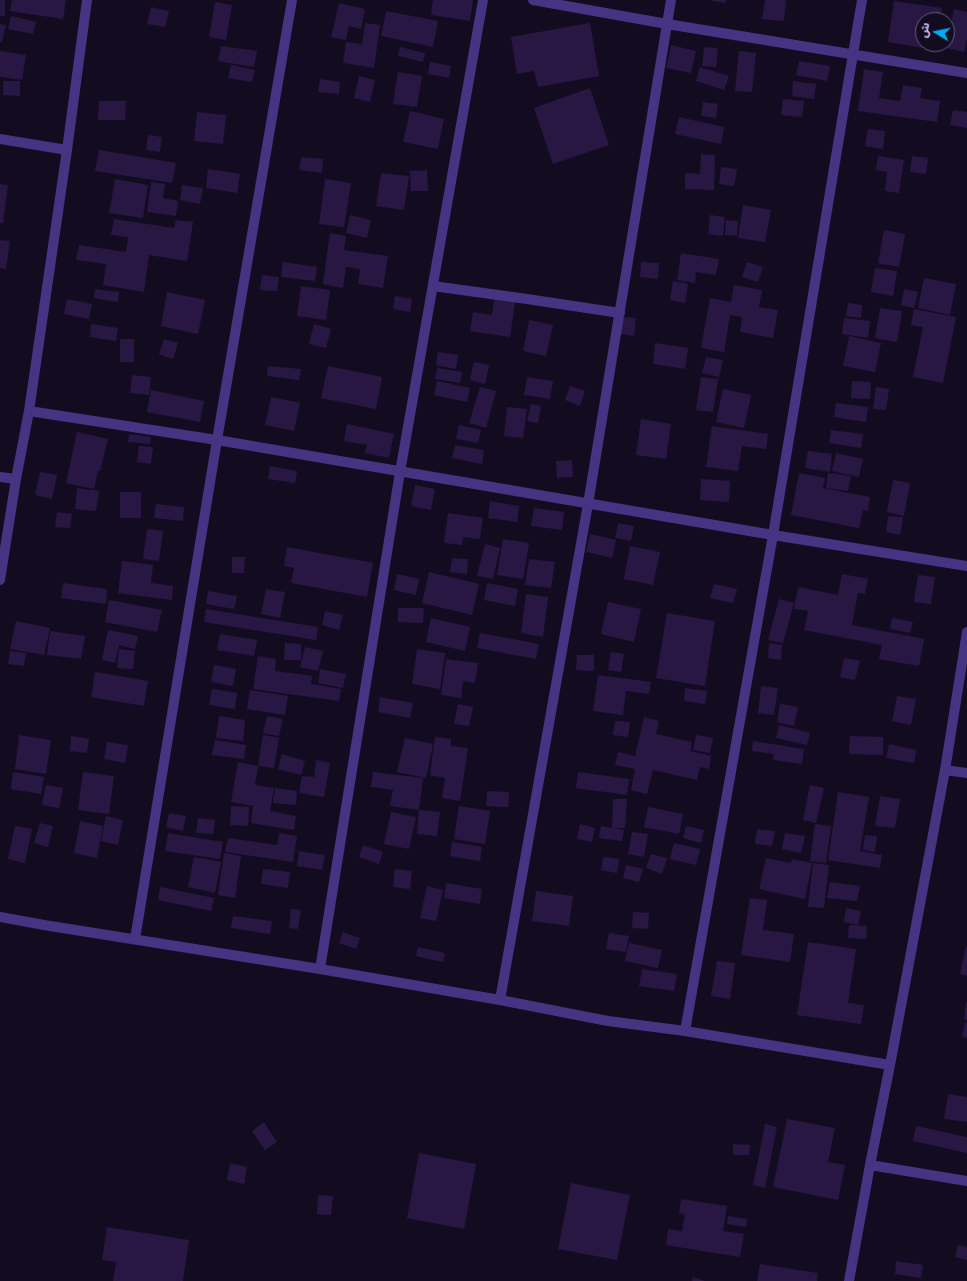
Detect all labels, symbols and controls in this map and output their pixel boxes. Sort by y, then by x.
north arrow [915,12,955,52]
text: ش [916,21,931,39]

